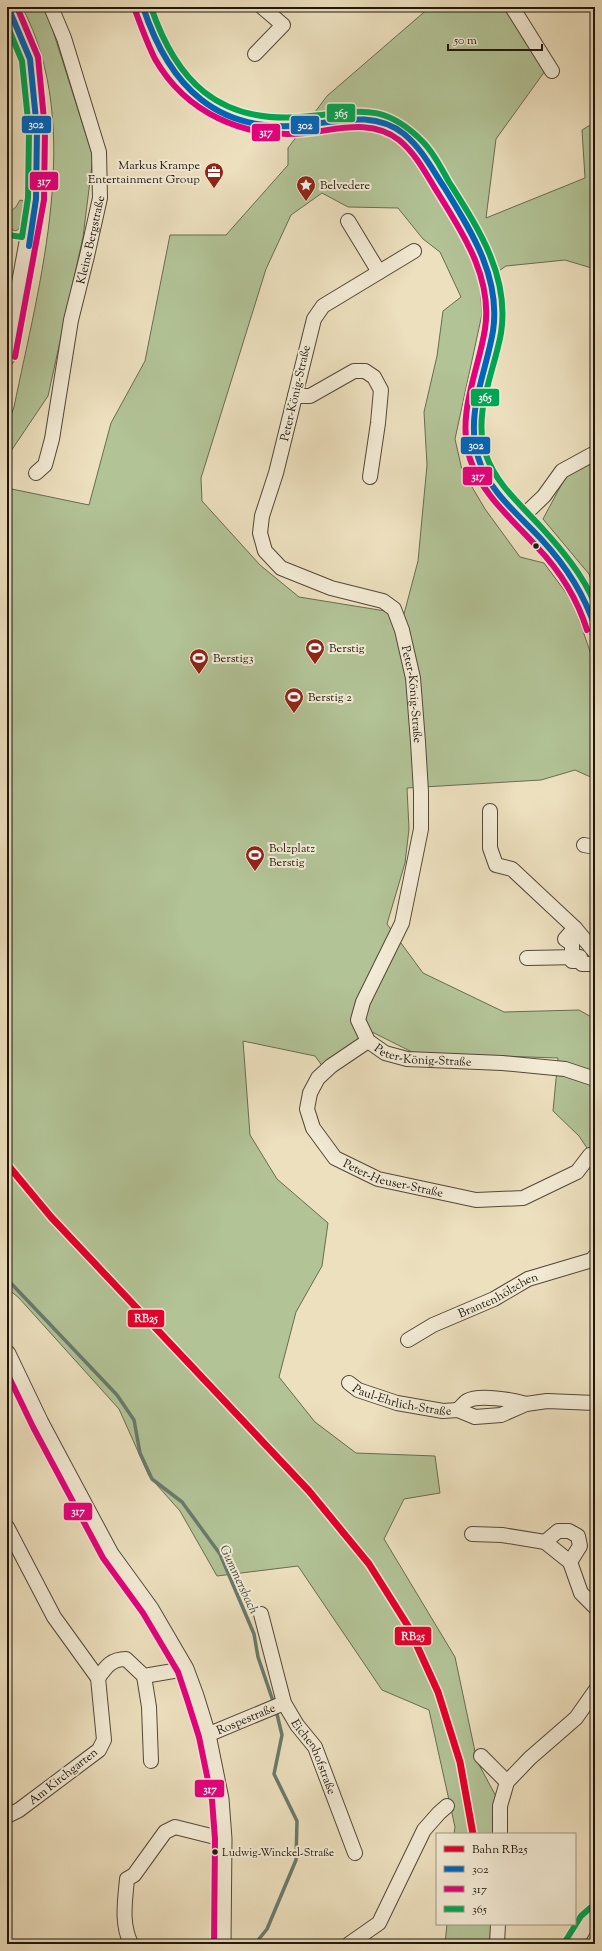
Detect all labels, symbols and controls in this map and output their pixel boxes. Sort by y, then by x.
scale bar [448,26,542,52]
text: 50 m [453,32,477,50]
line badge: 365 [326,103,356,123]
text: 365 [334,106,348,122]
line badge: 302 [21,115,52,134]
line badge: 302 [290,115,320,135]
text: 302 [28,117,44,133]
text: 302 [297,118,313,134]
line badge: 317 [251,123,281,142]
text: 317 [259,125,273,141]
place label: Markus Krampe Entertainment Group [88,157,200,189]
office icon: Markus Krampe Entertainment Group [203,161,225,189]
line badge: 317 [29,171,59,191]
text: 317 [37,174,51,190]
place icon: Belvedere [295,174,317,202]
place label: Belvedere [320,177,371,195]
street label: Kleine Bergstraße [72,194,110,286]
street label: Peter-König-Straße [276,343,316,443]
line badge: 365 [470,388,500,407]
text: 365 [478,390,492,406]
line badge: 302 [460,436,491,455]
text: 302 [468,438,484,454]
line badge: 317 [462,466,493,486]
text: 317 [471,469,485,485]
unlabelled marker [531,541,541,551]
sports icon: Berstig [304,637,326,665]
place label: Berstig [329,640,365,658]
street label: Peter-König-Straße [396,644,426,744]
sports icon: Berstig3 [188,647,210,675]
place label: Berstig3 [213,650,254,668]
sports icon: Berstig 2 [283,686,305,714]
place label: Berstig 2 [308,689,352,707]
place label: Bolzplatz Berstig [269,840,315,872]
sports icon: Bolzplatz Berstig [244,844,266,872]
street label: Peter-König-Straße [370,1040,472,1072]
street label: Peter-Heuser-Straße [340,1155,445,1203]
street label: Brantenhölzchen [456,1268,540,1323]
line badge: RB25 [127,1309,165,1328]
text: RB25 [133,1311,158,1327]
street label: Paul-Ehrlich-Straße [348,1381,452,1421]
line badge: 317 [63,1502,93,1521]
text: 317 [71,1504,85,1520]
water label: Gummersbach [214,1542,262,1618]
line badge: RB25 [394,1626,432,1646]
text: RB25 [400,1629,425,1645]
street label: Rospestraße [214,1699,279,1740]
street label: Eichenhofstraße [286,1716,340,1798]
street label: Am Kirchgarten [25,1744,102,1810]
line badge: 317 [194,1779,225,1798]
text: 317 [203,1782,217,1798]
legend [436,1833,576,1925]
text: Bahn RB25 [472,1841,528,1859]
place label: Ludwig-Winckel-Straße [222,1845,334,1861]
marker: Ludwig-Winckel-Straße [210,1847,220,1857]
text: 302 [472,1861,489,1879]
text: 317 [472,1881,487,1899]
text: 365 [472,1901,487,1919]

